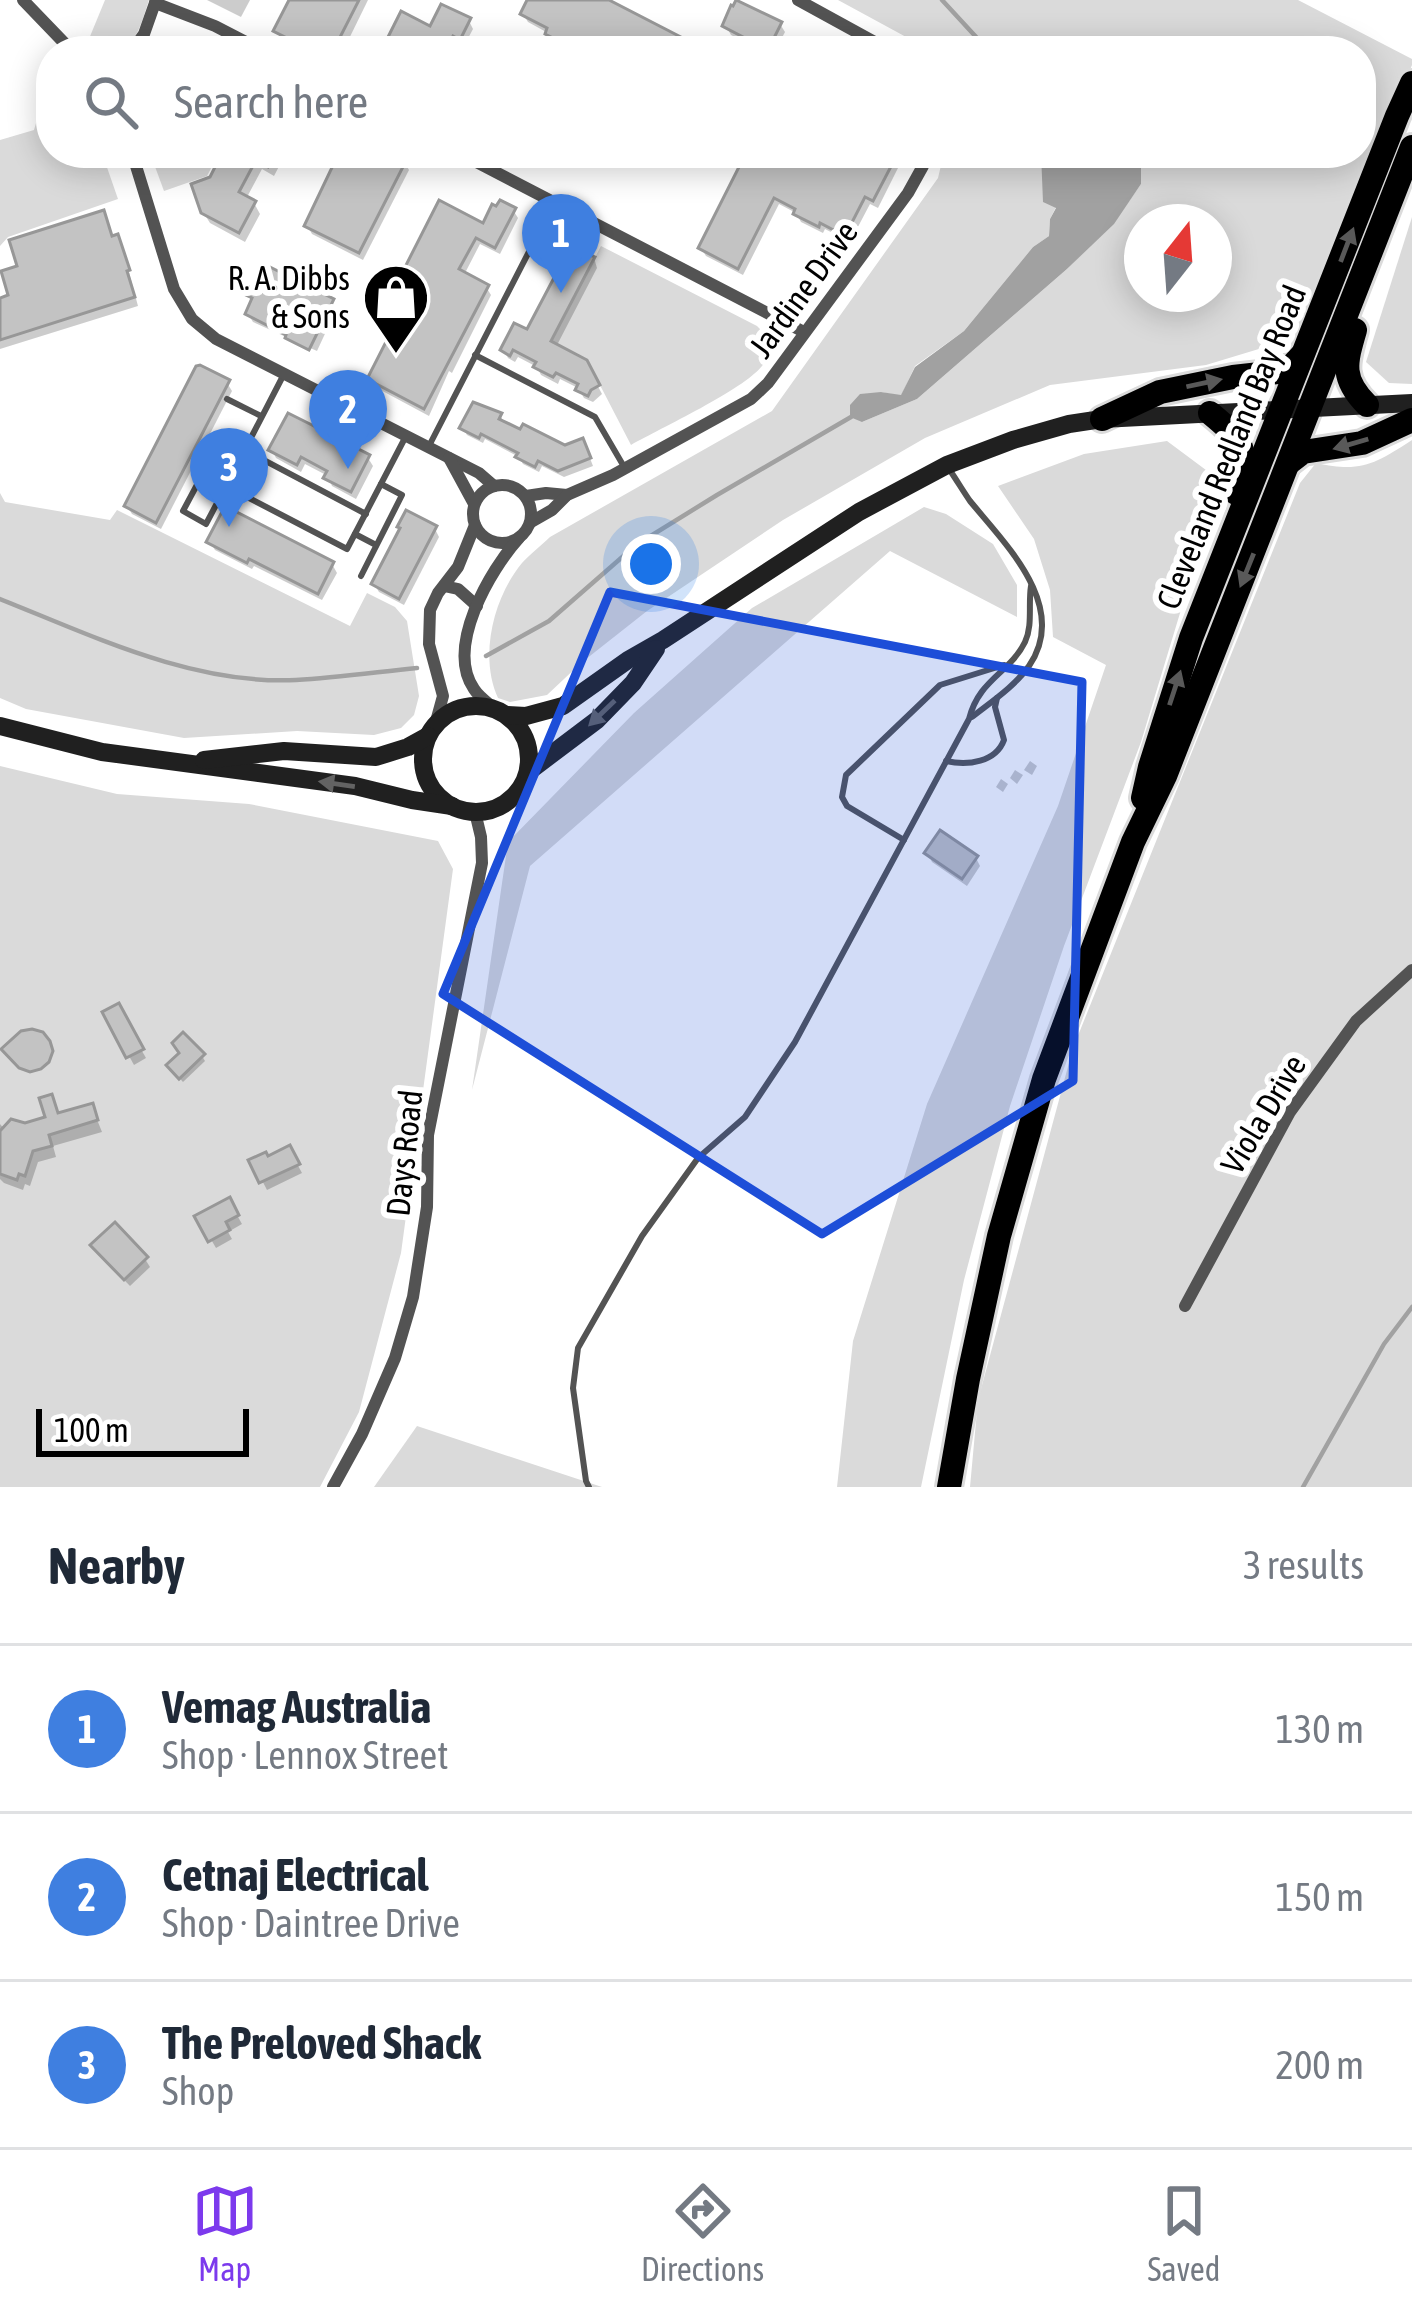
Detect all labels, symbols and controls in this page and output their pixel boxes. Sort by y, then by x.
search box [36,36,1376,168]
icon: search [78,69,144,135]
text: Search here [174,76,368,128]
pin: 1 [522,194,600,293]
north arrow [1124,204,1232,312]
street label: Jardine Drive [741,214,865,364]
one-way arrow [1338,226,1357,262]
place label: R. A. Dibbs & Sons [228,259,350,335]
shop icon: R. A. Dibbs & Sons [361,262,431,356]
street label: Cleveland Redland Bay Road [1149,280,1313,614]
pin: 2 [309,370,387,469]
one-way arrow [1185,373,1223,392]
pin: 3 [190,428,268,527]
one-way arrow [1333,435,1370,454]
your location [621,534,681,594]
one-way arrow [1237,553,1256,589]
one-way arrow [1167,669,1186,706]
one-way arrow [588,699,617,727]
one-way arrow [318,774,356,793]
street label: Viola Drive [1213,1048,1313,1180]
street label: Days Road [378,1088,430,1218]
scale bar [36,1403,249,1456]
text: 100 m [54,1411,129,1449]
text: Nearby [48,1536,185,1595]
text: 3 results [1243,1543,1364,1587]
text: Vemag Australia [162,1681,431,1733]
text: 1 [78,1707,96,1751]
text: 130 m [1276,1707,1364,1751]
text: Shop · Lennox Street [162,1733,448,1777]
text: Cetnaj Electrical [162,1849,429,1901]
text: 2 [78,1875,96,1919]
text: 150 m [1276,1875,1364,1919]
text: Shop · Daintree Drive [162,1901,460,1945]
text: The Preloved Shack [162,2017,481,2069]
text: 3 [78,2043,96,2087]
text: 200 m [1276,2043,1364,2087]
text: Shop [162,2069,234,2113]
tab: Map [192,2178,258,2288]
tab: Directions [641,2178,764,2288]
tab: Saved [1147,2178,1220,2288]

